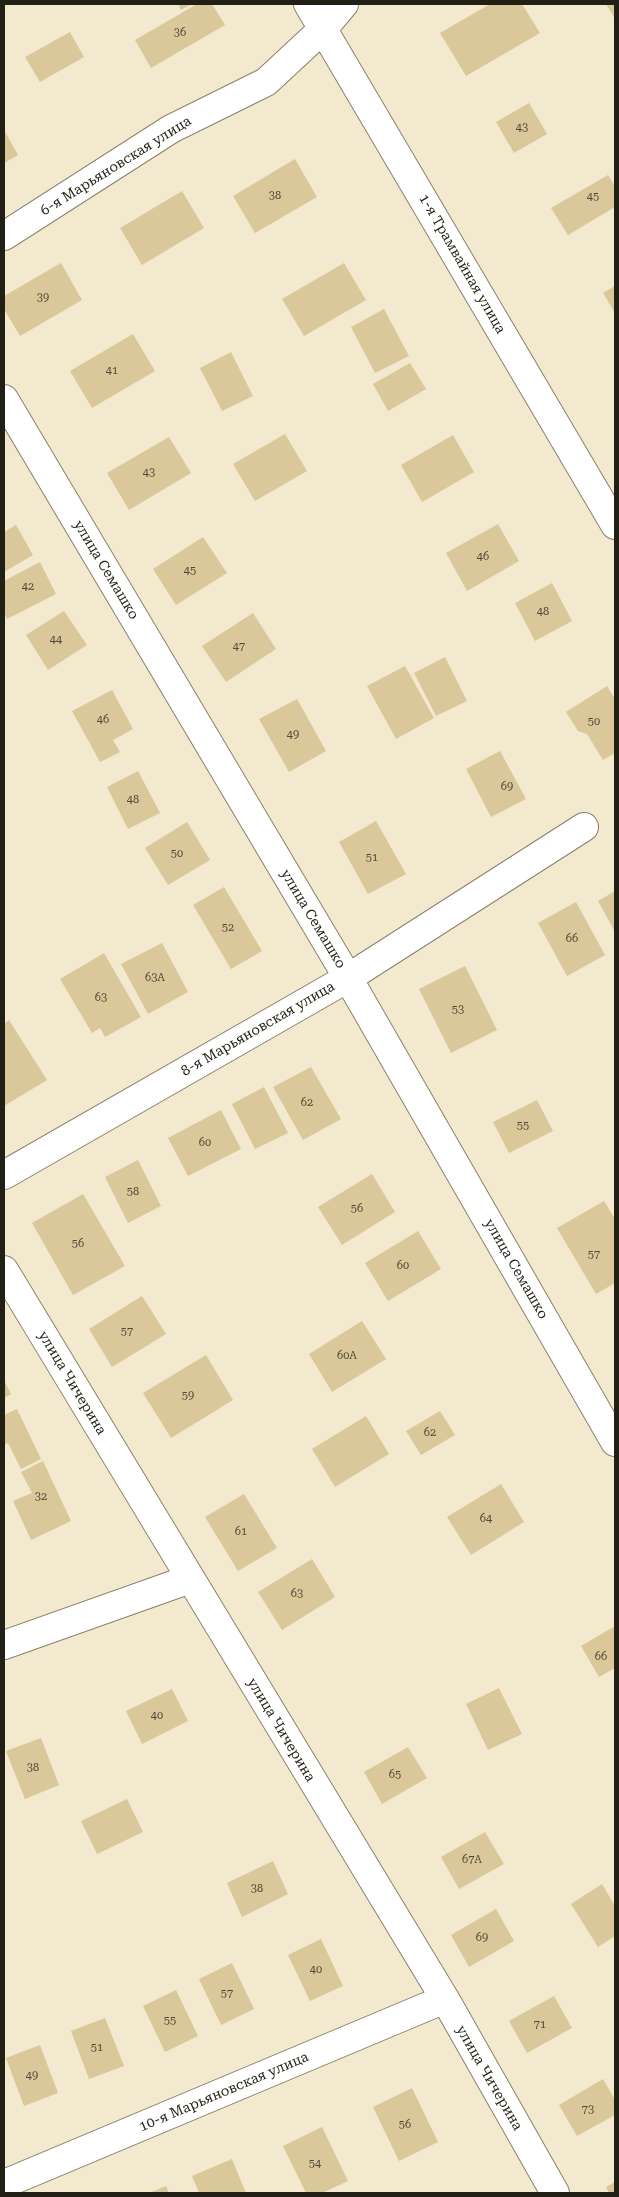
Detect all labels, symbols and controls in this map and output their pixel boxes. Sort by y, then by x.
house number: 36 [174,26,186,40]
street label: 6-я Марьяновская улица [37,113,195,219]
house number: 43 [516,121,528,135]
house number: 38 [269,189,281,203]
house number: 45 [587,190,599,204]
street label: 1-я Трамвайная улица [415,191,509,337]
house number: 39 [37,291,49,305]
house number: 41 [106,364,118,378]
house number: 43 [143,466,155,480]
street label: улица Семашко [70,517,142,623]
house number: 46 [477,550,489,564]
house number: 45 [184,564,196,578]
house number: 42 [22,580,34,594]
house number: 48 [537,605,549,619]
house number: 44 [50,633,62,647]
house number: 47 [233,640,245,654]
house number: 46 [97,713,109,727]
house number: 50 [588,715,600,729]
house number: 49 [287,728,299,742]
house number: 69 [501,780,513,794]
house number: 48 [127,793,139,807]
house number: 50 [171,847,183,861]
house number: 51 [366,851,378,865]
street label: улица Семашко [277,866,349,972]
house number: 52 [222,921,234,935]
house number: 66 [566,932,578,946]
house number: 63А [145,971,165,985]
street label: 8-я Марьяновская улица [178,978,338,1080]
house number: 63 [95,991,107,1005]
house number: 53 [452,1003,464,1017]
house number: 62 [301,1096,313,1110]
house number: 55 [517,1119,529,1133]
house number: 60 [199,1136,211,1150]
house number: 58 [127,1185,139,1199]
house number: 56 [351,1202,363,1216]
street label: улица Семашко [481,1216,551,1322]
house number: 56 [72,1237,84,1251]
house number: 57 [588,1248,600,1262]
house number: 60 [397,1259,409,1273]
house number: 57 [121,1325,133,1339]
street label: улица Чичерина [34,1328,110,1438]
house number: 60А [337,1349,357,1363]
house number: 59 [182,1389,194,1403]
house number: 62 [424,1426,436,1440]
house number: 32 [35,1490,47,1504]
house number: 64 [480,1512,492,1526]
house number: 61 [235,1525,247,1539]
house number: 63 [291,1587,303,1601]
house number: 66 [595,1650,607,1664]
street label: улица Чичерина [243,1675,319,1785]
house number: 40 [151,1709,163,1723]
house number: 38 [27,1761,39,1775]
house number: 65 [389,1768,401,1782]
house number: 67А [462,1853,482,1867]
house number: 38 [251,1882,263,1896]
house number: 69 [476,1931,488,1945]
house number: 40 [310,1963,322,1977]
house number: 57 [221,1987,233,2001]
house number: 55 [164,2014,176,2028]
house number: 71 [534,2018,546,2032]
street label: улица Чичерина [452,2023,526,2133]
house number: 51 [91,2041,103,2055]
street label: 10-я Марьяновская улица [137,2049,311,2135]
house number: 49 [26,2069,38,2083]
house number: 73 [582,2103,594,2117]
house number: 56 [399,2118,411,2132]
house number: 54 [309,2157,321,2171]

